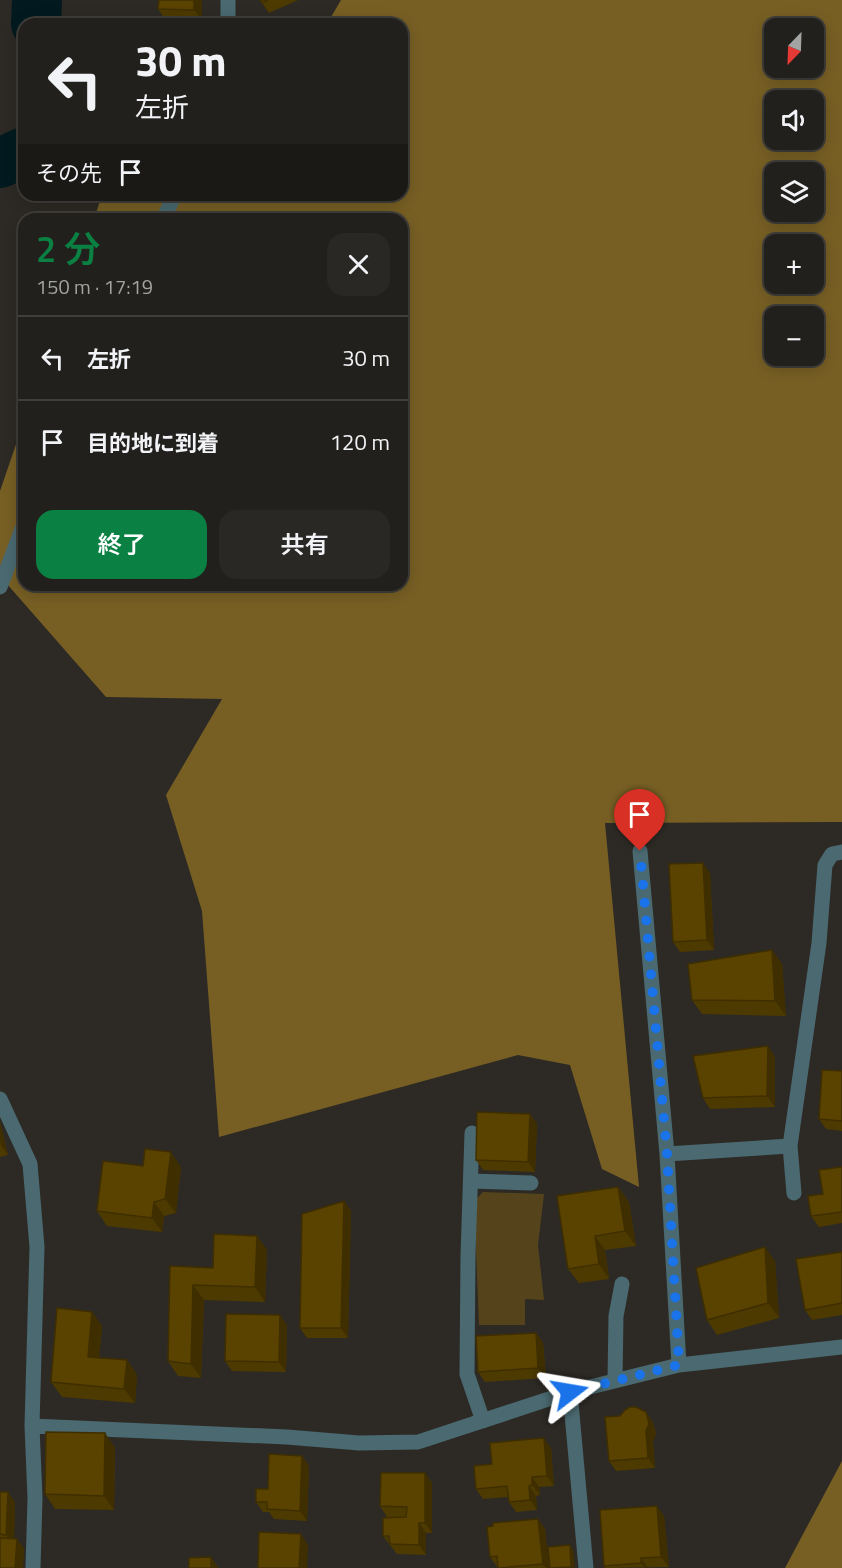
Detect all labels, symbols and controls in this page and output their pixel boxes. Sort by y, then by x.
north arrow [764,18,824,78]
map controls [764,18,824,366]
text: 30 m [135,28,227,92]
icon: left [36,42,114,120]
text: 左折 [135,86,189,127]
button: sound [764,90,824,150]
text: その先 [36,156,102,190]
icon: arrive [114,156,147,189]
button: layers [764,162,824,222]
text: 2 分 [36,221,100,276]
button: close [327,233,390,296]
button: + [764,234,824,294]
text: 150 m · 17:19 [36,271,153,302]
button: − [764,306,824,366]
text: 30 m [342,341,390,375]
icon: left [36,342,69,375]
text: 左折 [87,342,131,376]
text: 120 m [330,425,390,459]
icon: arrive [36,426,69,459]
text: 目的地に到着 [87,426,219,460]
button: 終了 [36,510,207,579]
button: 共有 [219,510,390,579]
pin [614,789,665,851]
icon: arrive [623,798,656,831]
position arrow [538,1360,602,1424]

